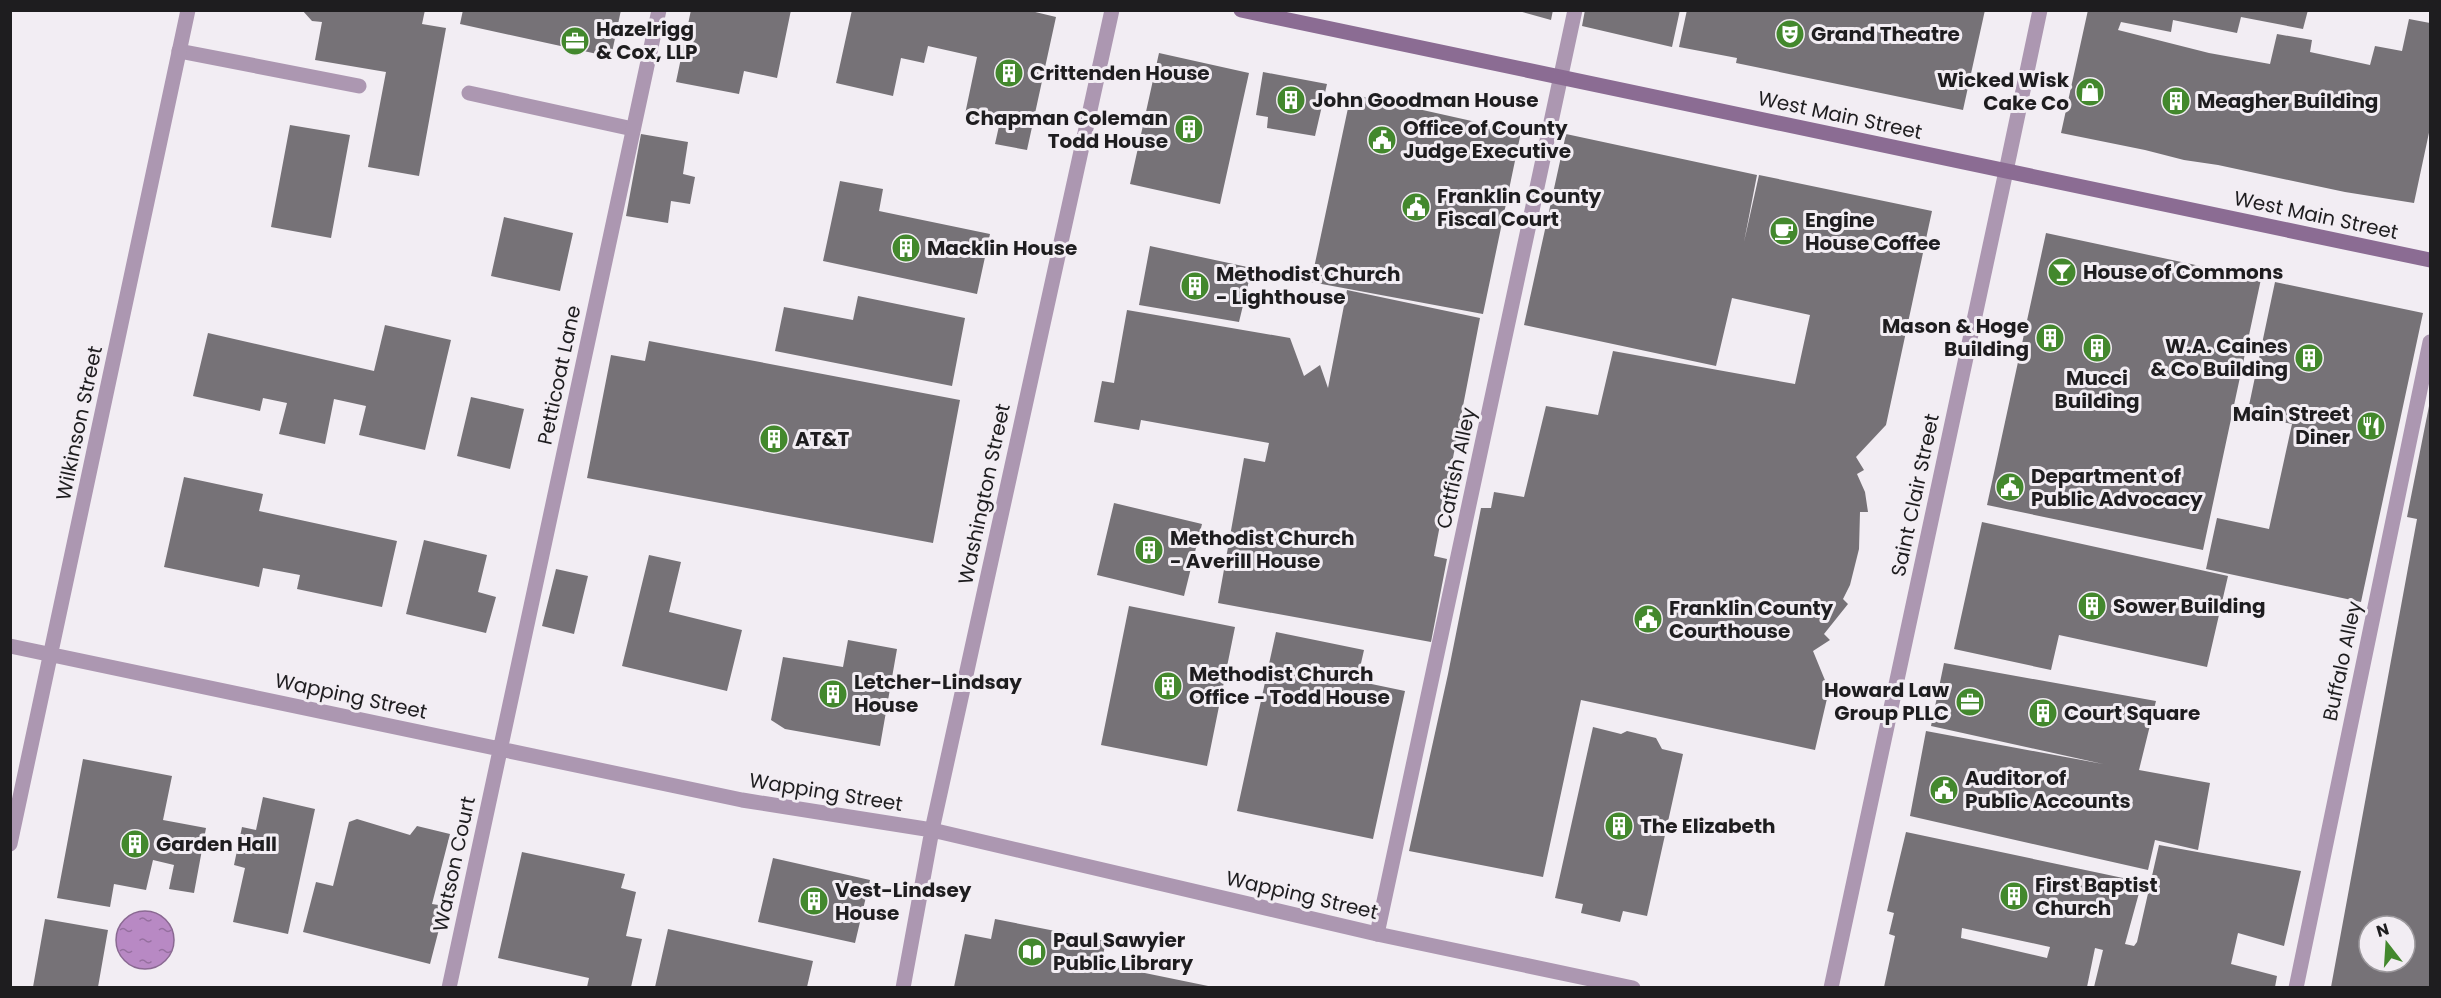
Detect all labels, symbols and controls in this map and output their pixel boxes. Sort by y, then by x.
place label: Hazelrigg & Cox, LLP [596,15,697,66]
theatre icon: Grand Theatre [1774,18,1806,50]
place label: Grand Theatre [1811,20,1960,48]
office icon: Hazelrigg & Cox, LLP [559,25,591,57]
building icon: Crittenden House [993,57,1025,89]
place label: Crittenden House [1030,59,1210,87]
place label: Wicked Wisk Cake Co [1937,66,2070,117]
shop icon: Wicked Wisk Cake Co [2074,76,2106,108]
building icon: John Goodman House [1275,84,1307,116]
street label: West Main Street [1755,84,1925,146]
building icon: Meagher Building [2160,85,2192,117]
place label: John Goodman House [1312,86,1539,114]
place label: Meagher Building [2197,87,2378,115]
place label: Chapman Coleman Todd House [965,104,1168,155]
building icon: Chapman Coleman Todd House [1173,113,1205,145]
place label: Office of County Judge Executive [1403,114,1571,165]
public building icon: Office of County Judge Executive [1366,124,1398,156]
place label: Franklin County Fiscal Court [1437,182,1601,233]
street label: West Main Street [2231,184,2401,246]
public building icon: Franklin County Fiscal Court [1400,191,1432,223]
place label: Engine House Coffee [1805,206,1941,257]
cafe icon: Engine House Coffee [1768,215,1800,247]
building icon: Macklin House [890,232,922,264]
place label: Macklin House [927,234,1077,262]
bar icon: House of Commons [2046,256,2078,288]
place label: House of Commons [2083,258,2283,286]
place label: Methodist Church - Lighthouse [1216,260,1400,311]
building icon: Methodist Church - Lighthouse [1179,270,1211,302]
street label: Petticoat Lane [531,303,587,447]
place label: Mason & Hoge Building [1882,312,2029,363]
building icon: Mason & Hoge Building [2034,322,2066,354]
building icon: Mucci Building [2081,332,2113,364]
place label: W.A. Caines & Co Building [2151,332,2288,383]
building icon: W.A. Caines & Co Building [2293,342,2325,374]
street label: Wilkinson Street [49,343,109,503]
place label: Mucci Building [2055,364,2140,415]
place label: Main Street Diner [2233,400,2350,451]
street label: Washington Street [951,401,1017,587]
street label: Catfish Alley [1429,405,1483,531]
restaurant icon: Main Street Diner [2355,410,2387,442]
street label: Saint Clair Street [1884,411,1946,579]
building icon: AT&T [758,423,790,455]
place label: AT&T [795,425,850,453]
place label: Department of Public Advocacy [2031,462,2203,513]
public building icon: Department of Public Advocacy [1994,471,2026,503]
place label: Methodist Church - Averill House [1170,524,1354,575]
building icon: Methodist Church - Averill House [1133,534,1165,566]
building icon: Sower Building [2076,590,2108,622]
place label: Sower Building [2113,592,2265,620]
place label: Franklin County Courthouse [1669,594,1833,645]
street label: Buffalo Alley [2316,599,2368,723]
public building icon: Franklin County Courthouse [1632,603,1664,635]
place label: Methodist Church Office - Todd House [1189,660,1390,711]
street label: Wapping Street [272,666,430,726]
place label: Letcher-Lindsay House [854,668,1022,719]
building icon: Methodist Church Office - Todd House [1152,670,1184,702]
place label: Howard Law Group PLLC [1824,676,1950,727]
building icon: Letcher-Lindsay House [817,678,849,710]
office icon: Howard Law Group PLLC [1954,686,1986,718]
building icon: Court Square [2027,697,2059,729]
place label: Court Square [2064,699,2200,727]
place label: Auditor of Public Accounts [1965,764,2131,815]
street label: Wapping Street [747,766,905,818]
public building icon: Auditor of Public Accounts [1928,774,1960,806]
street label: Watson Court [426,794,482,934]
building icon: The Elizabeth [1603,810,1635,842]
place label: The Elizabeth [1640,812,1775,840]
building icon: Garden Hall [119,828,151,860]
place label: Garden Hall [156,830,277,858]
street label: Wapping Street [1223,864,1381,926]
place label: First Baptist Church [2035,871,2158,922]
place label: Vest-Lindsey House [835,876,972,927]
building icon: First Baptist Church [1998,880,2030,912]
building icon: Vest-Lindsey House [798,885,830,917]
north arrow [2357,914,2417,974]
text: N [2374,917,2392,943]
place label: Paul Sawyier Public Library [1053,926,1193,977]
library icon: Paul Sawyier Public Library [1016,936,1048,968]

